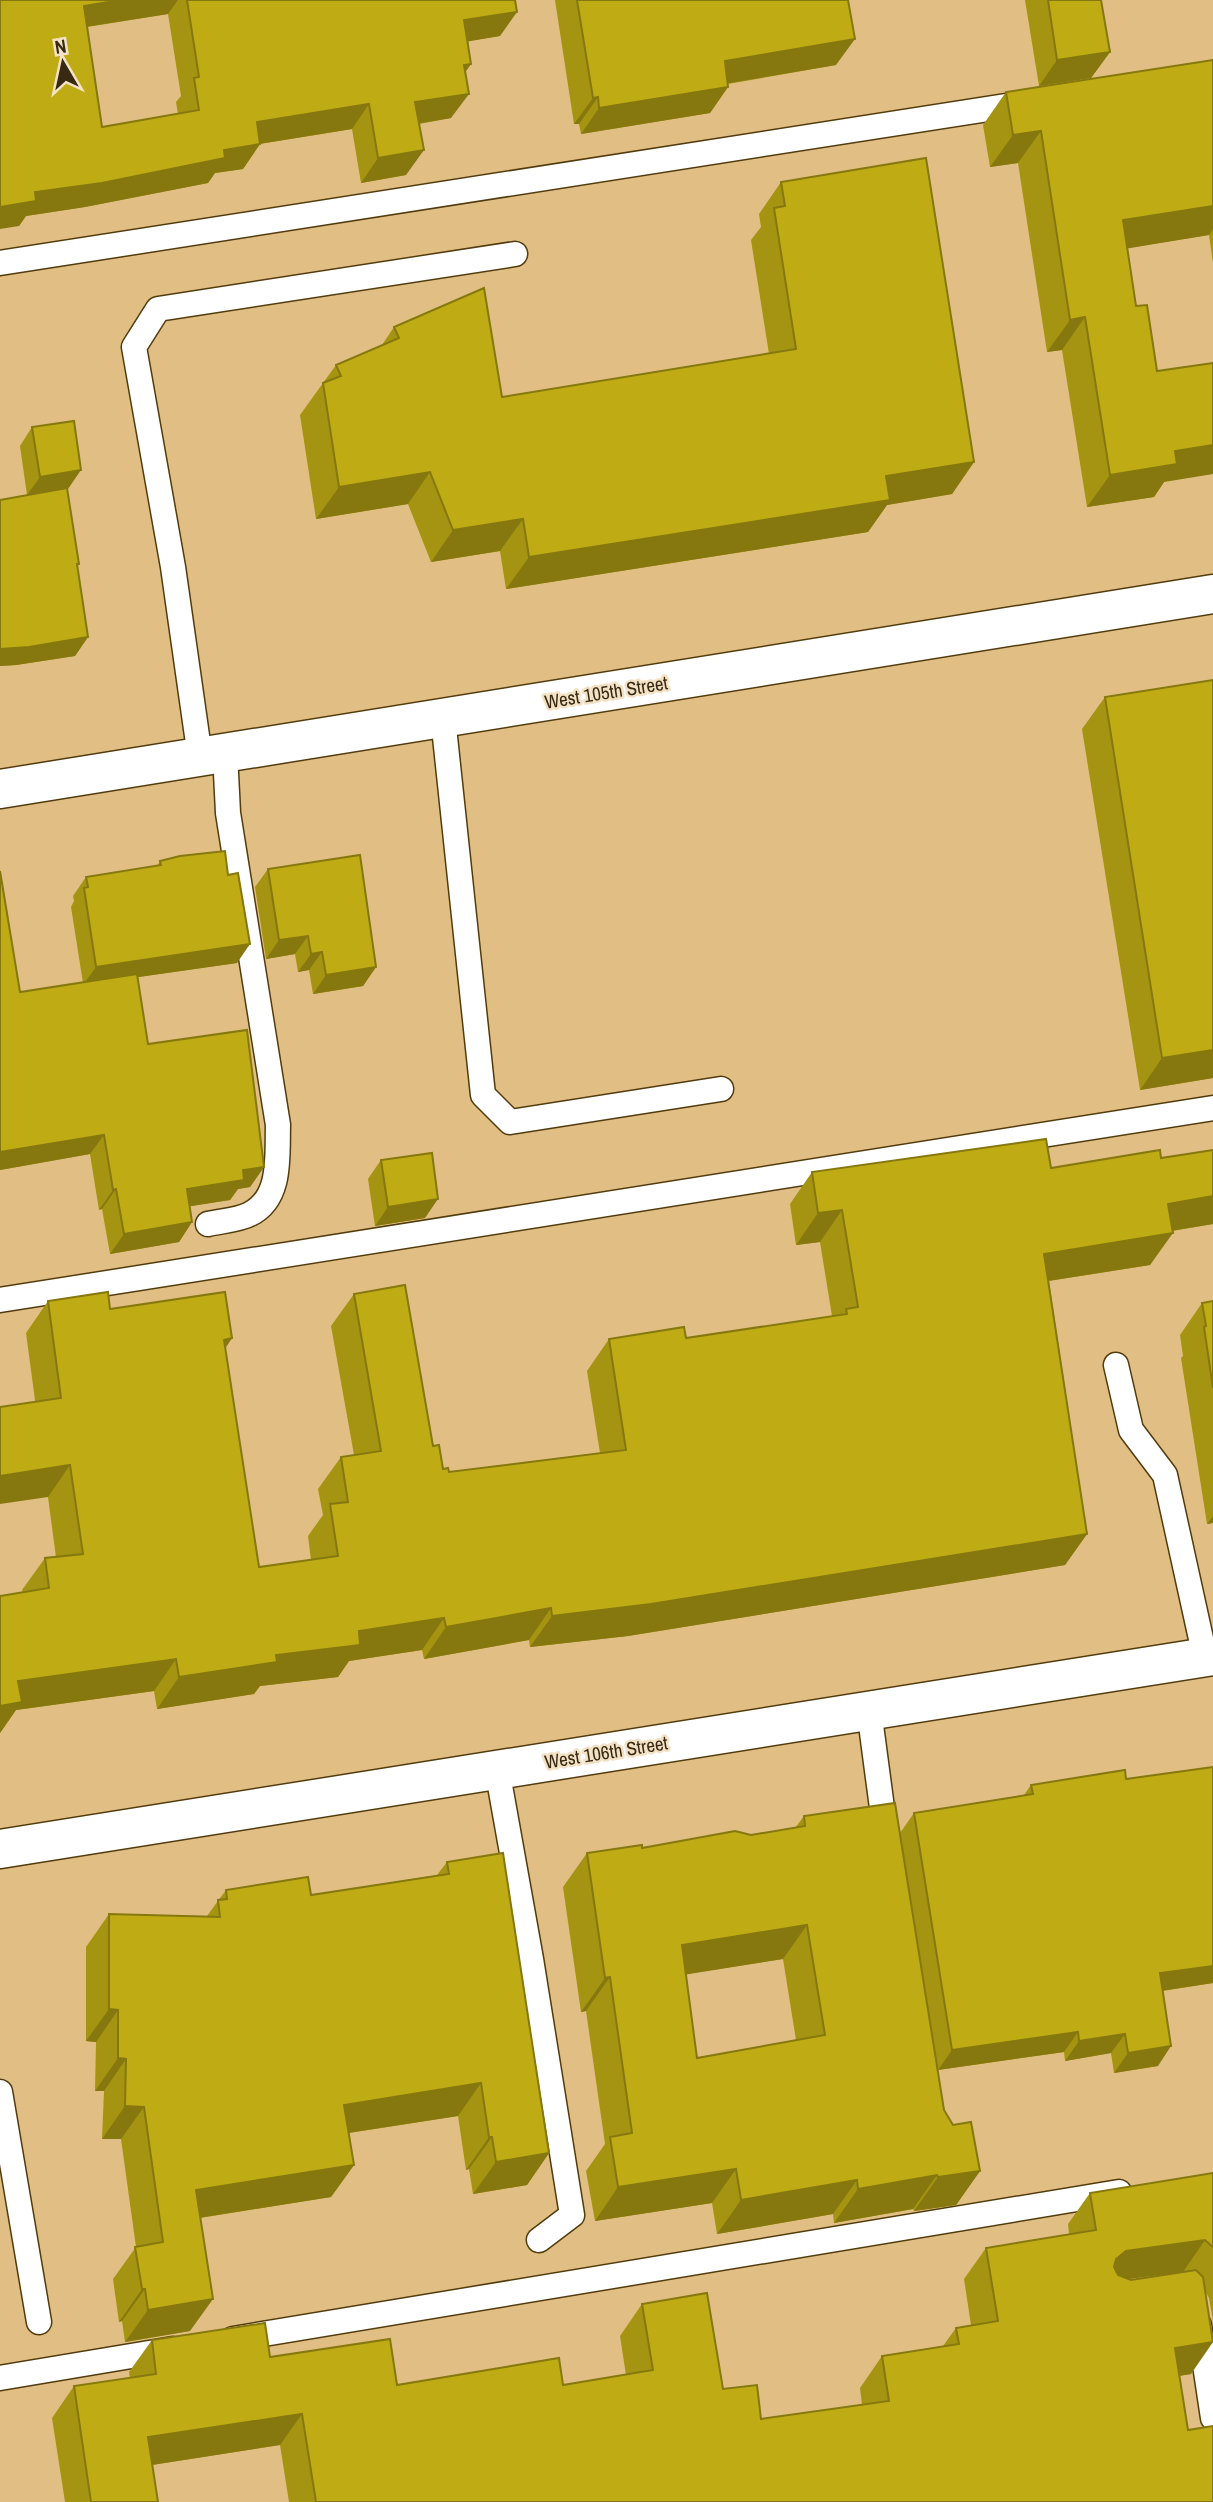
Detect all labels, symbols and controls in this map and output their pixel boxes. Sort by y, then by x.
north arrow [28,28,98,98]
text: N [53,32,68,60]
street label: West 105th Street [543,669,670,715]
street label: West 106th Street [543,1729,670,1775]

